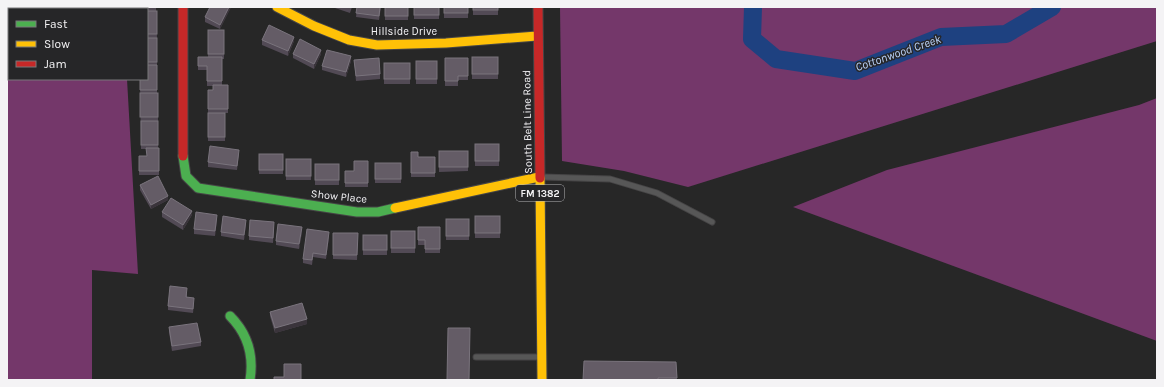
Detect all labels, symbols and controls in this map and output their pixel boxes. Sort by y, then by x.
legend [8,8,148,80]
text: Fast [44,17,68,31]
street label: Hillside Drive [371,25,438,38]
water label: Cottonwood Creek [853,32,943,74]
text: Slow [44,37,70,51]
text: Jam [44,57,67,71]
street label: South Belt Line Road [520,70,535,174]
road number: FM 1382 [516,185,564,201]
street label: Show Place [310,187,368,206]

